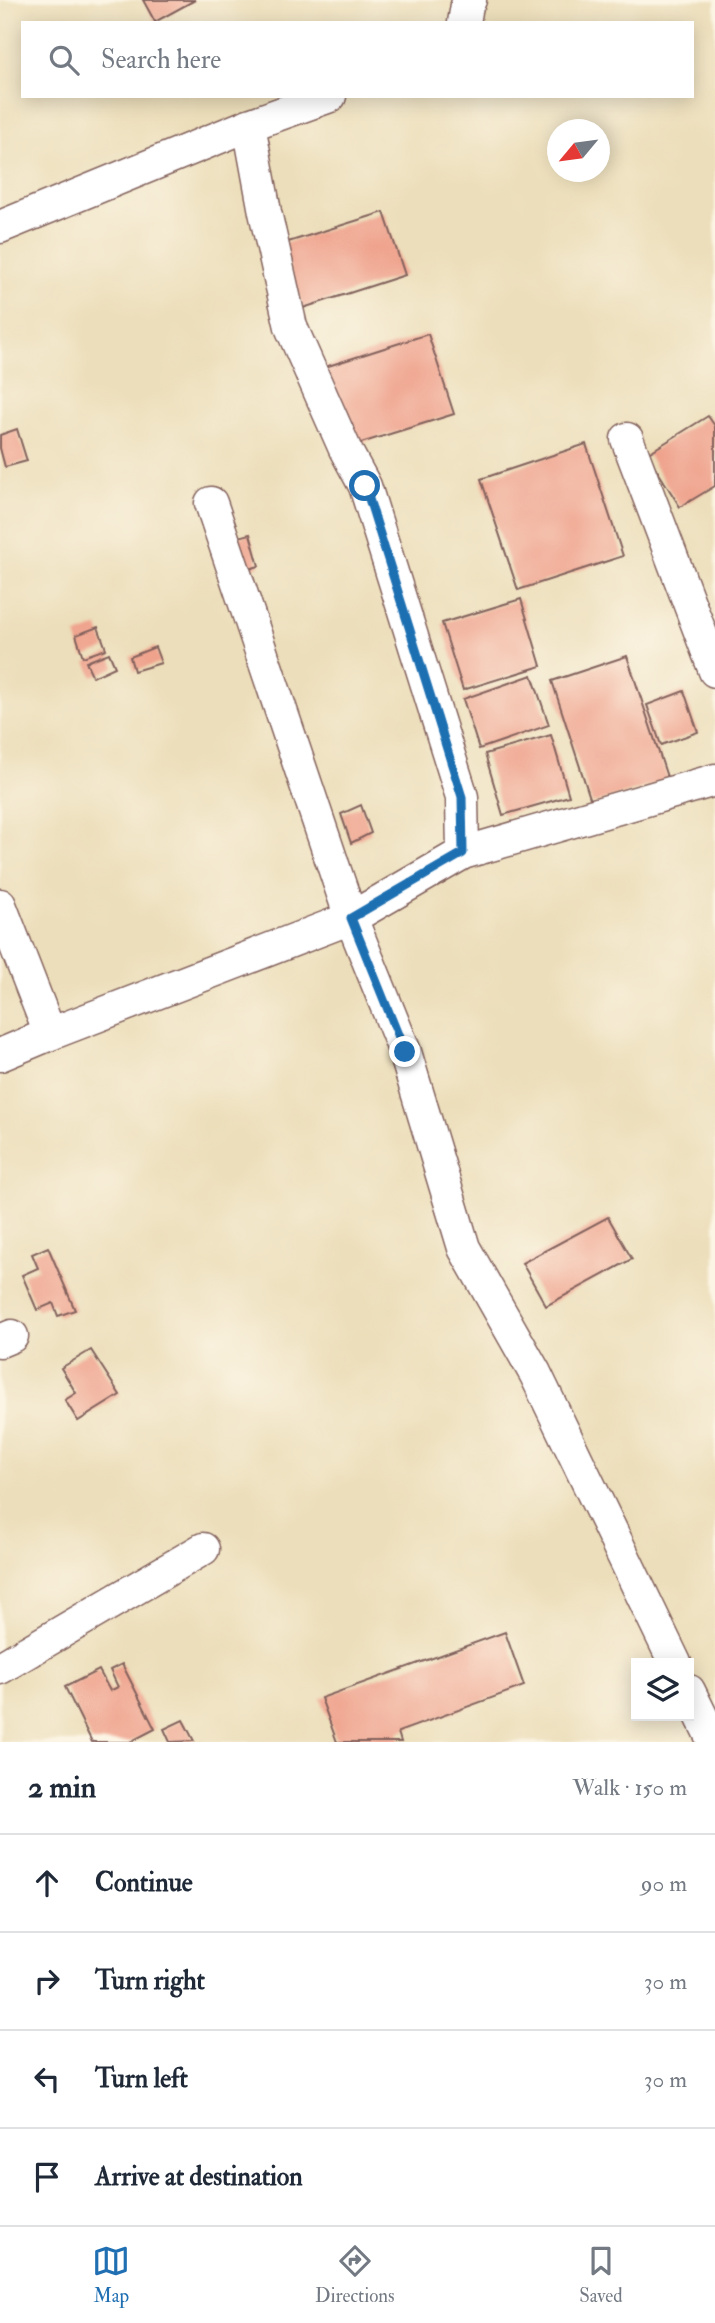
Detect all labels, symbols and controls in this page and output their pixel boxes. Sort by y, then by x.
search box [21,21,694,98]
icon: search [45,41,83,79]
text: Search here [101,44,221,76]
north arrow [547,119,610,182]
route start [349,470,380,501]
route end [389,1036,420,1067]
map controls [631,1658,694,1721]
button: layers [631,1658,694,1721]
text: 2 min [28,1769,96,1806]
text: Walk · 150 m [573,1773,687,1802]
icon: ahead [28,1864,66,1902]
text: Continue [95,1867,193,1899]
text: 90 m [641,1869,687,1898]
icon: right [28,1962,66,2000]
text: Turn right [95,1965,205,1997]
text: 30 m [644,1967,687,1996]
icon: left [28,2060,66,2098]
text: Turn left [95,2063,188,2095]
text: 30 m [644,2065,687,2094]
icon: arrive [28,2158,66,2196]
text: Arrive at destination [95,2161,303,2193]
tab: Map [92,2242,130,2308]
tab: Directions [315,2242,395,2308]
tab: Saved [579,2242,623,2308]

